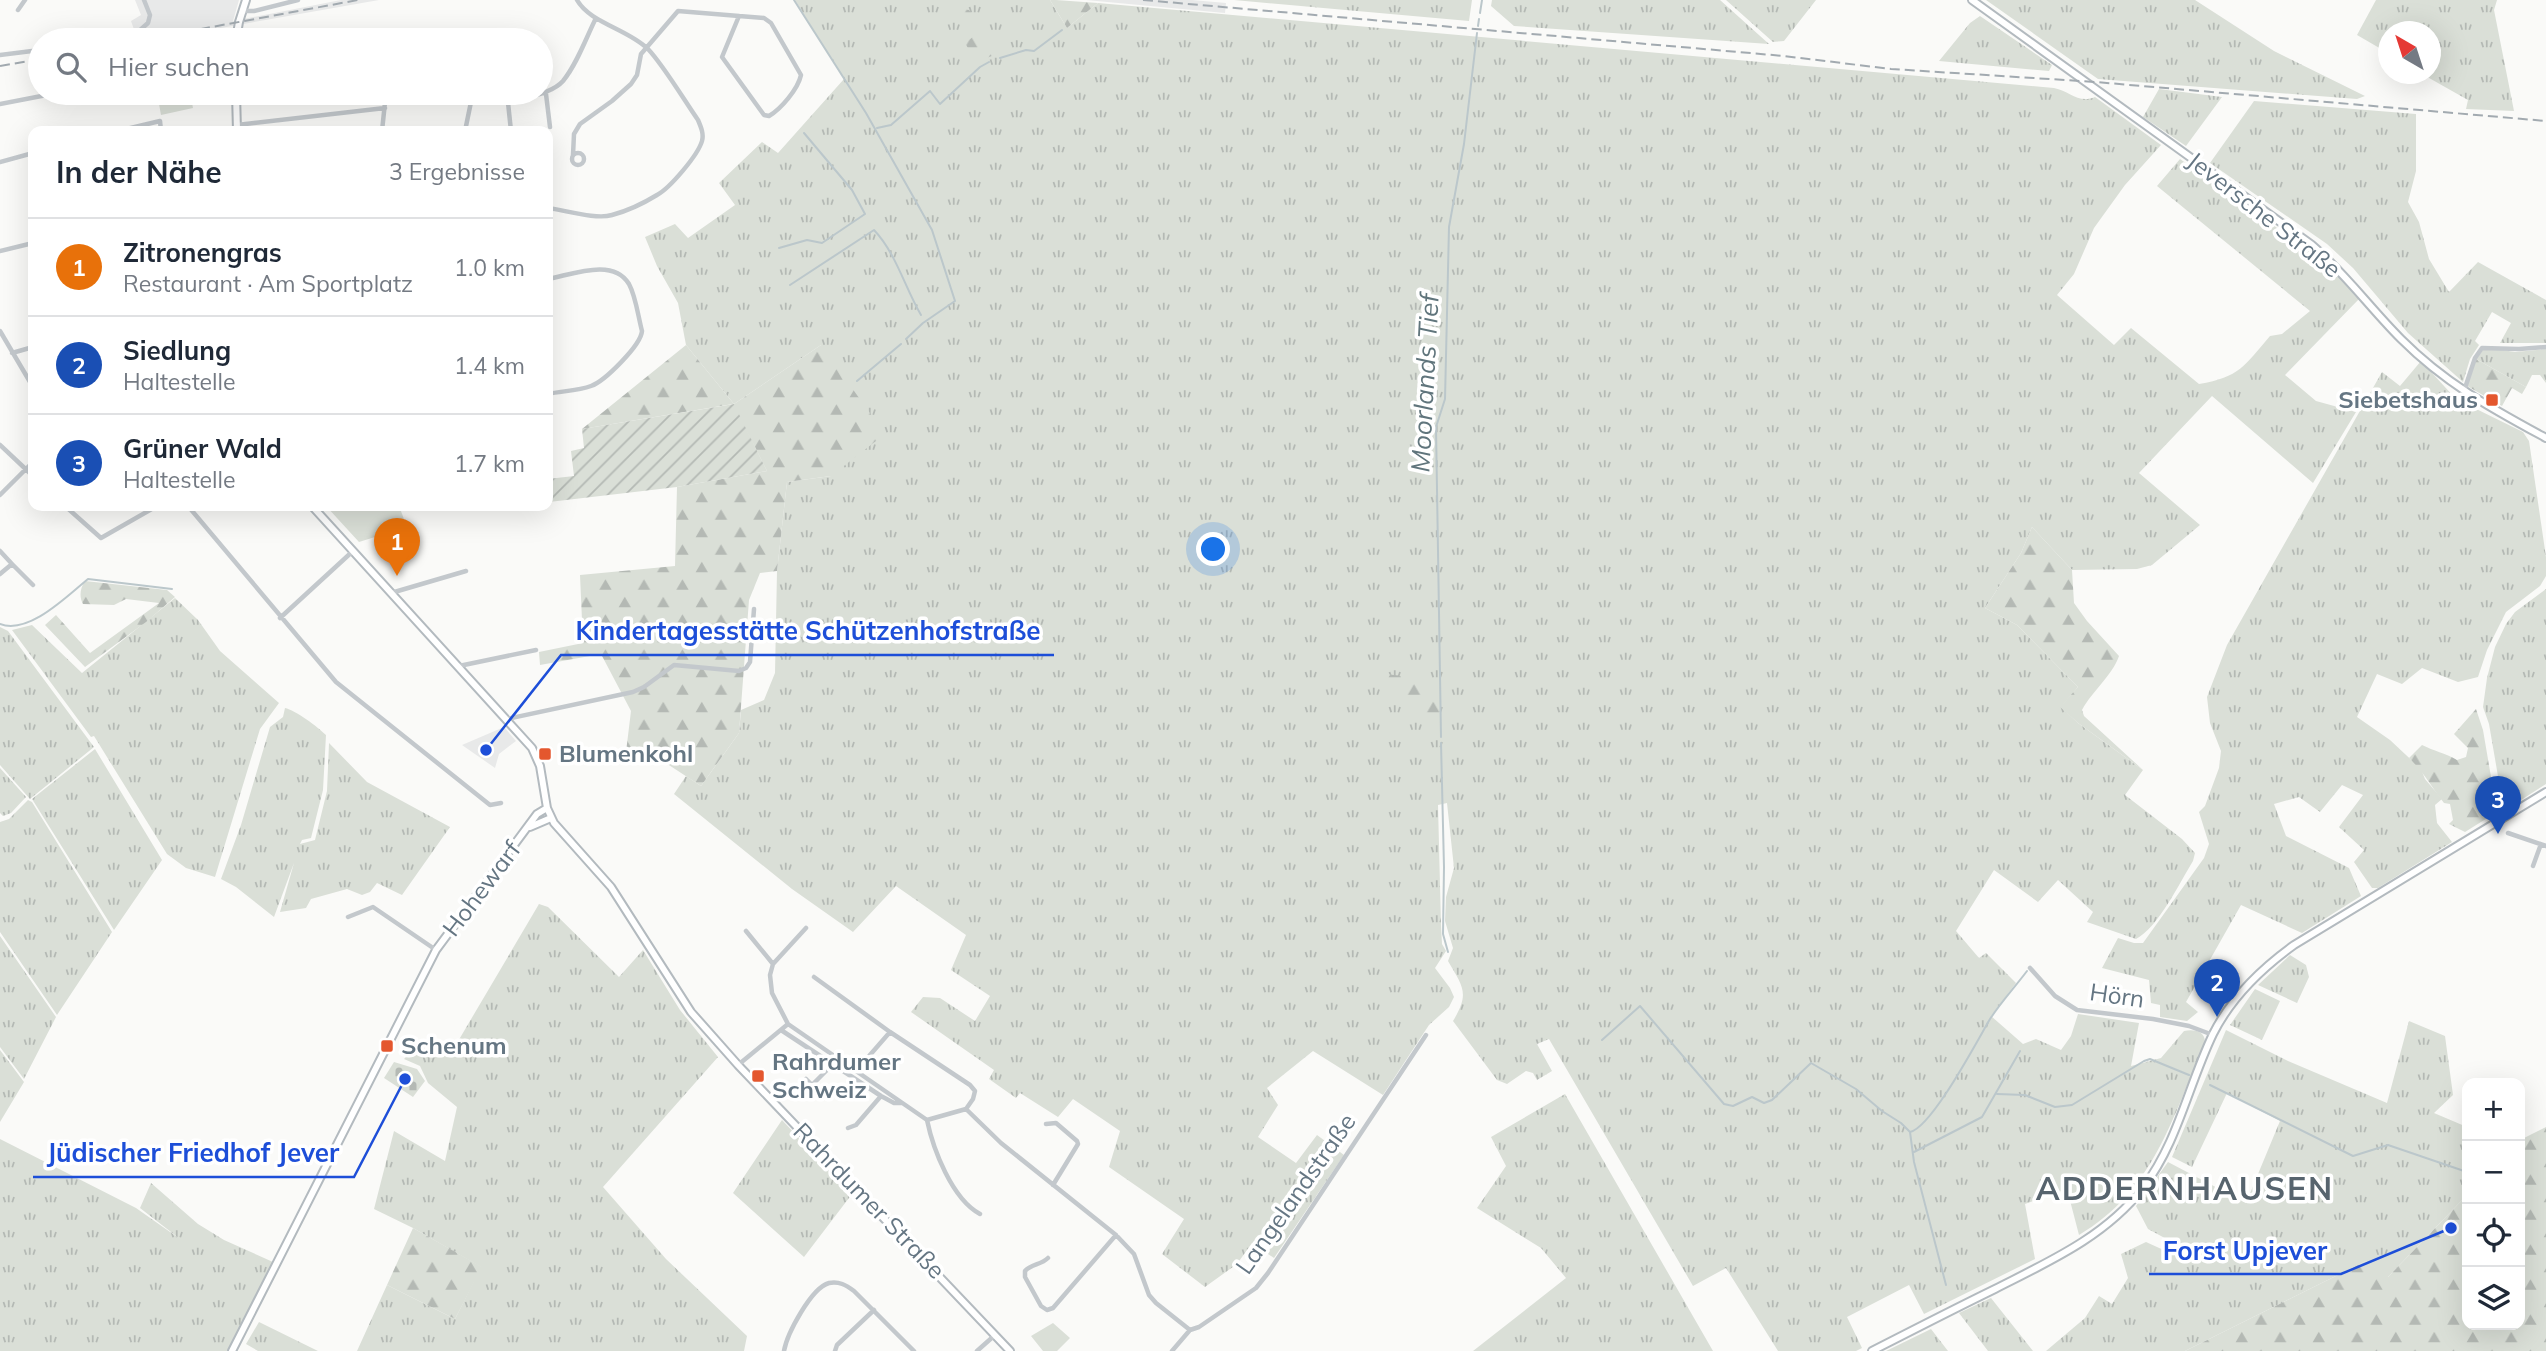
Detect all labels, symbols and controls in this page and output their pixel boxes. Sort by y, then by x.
north arrow [2378,21,2441,84]
search box [28,28,553,105]
icon: search [52,48,90,86]
text: Hier suchen [108,50,250,83]
street label: Jeversche Straße [2182,145,2347,284]
text: In der Nähe [56,153,222,191]
text: 3 Ergebnisse [389,157,525,186]
text: Zitronengras [123,236,282,269]
text: 1 [72,253,86,282]
text: 1.0 km [454,253,525,282]
text: Restaurant · Am Sportplatz [123,269,413,298]
water label: Moorlands Tief [1403,291,1446,473]
text: Siedlung [123,334,231,367]
text: 2 [72,351,86,380]
text: 1.4 km [454,351,525,380]
text: Haltestelle [123,367,236,396]
place label: Siebetshaus [2338,384,2478,414]
marker: Siebetshaus [2484,392,2500,408]
text: Grüner Wald [123,432,282,465]
text: 3 [72,449,86,478]
text: 1.7 km [454,449,525,478]
text: Haltestelle [123,465,236,494]
pin: 1 [374,518,420,576]
your location [1196,532,1230,566]
callout: Kindertagesstätte Schützenhofstraße [561,608,1054,655]
text: Kindertagesstätte Schützenhofstraße [575,614,1041,647]
place label: Blumenkohl [559,738,693,768]
marker: Blumenkohl [537,746,553,762]
pin: 3 [2475,776,2521,834]
street label: Hohewarf [436,834,527,942]
pin: 2 [2194,959,2240,1017]
street label: Hörn [2088,976,2146,1014]
place label: Schenum [401,1030,507,1060]
marker: Schenum [379,1038,395,1054]
place label: Rahrdumer Schweiz [772,1046,901,1104]
marker: Rahrdumer Schweiz [750,1068,766,1084]
map controls [2462,1078,2525,1330]
button: + [2462,1078,2525,1141]
street label: Langelandstraße [1229,1107,1362,1279]
street label: Rahrdumer Straße [788,1116,952,1285]
callout: Jüdischer Friedhof Jever [33,1130,354,1177]
text: Jüdischer Friedhof Jever [47,1136,340,1169]
button: − [2462,1141,2525,1204]
district label: ADDERNHAUSEN [2036,1168,2334,1208]
button: locate [2462,1204,2525,1267]
callout: Forst Upjever [2149,1227,2341,1274]
text: Forst Upjever [2163,1234,2328,1267]
button: layers [2462,1267,2525,1330]

